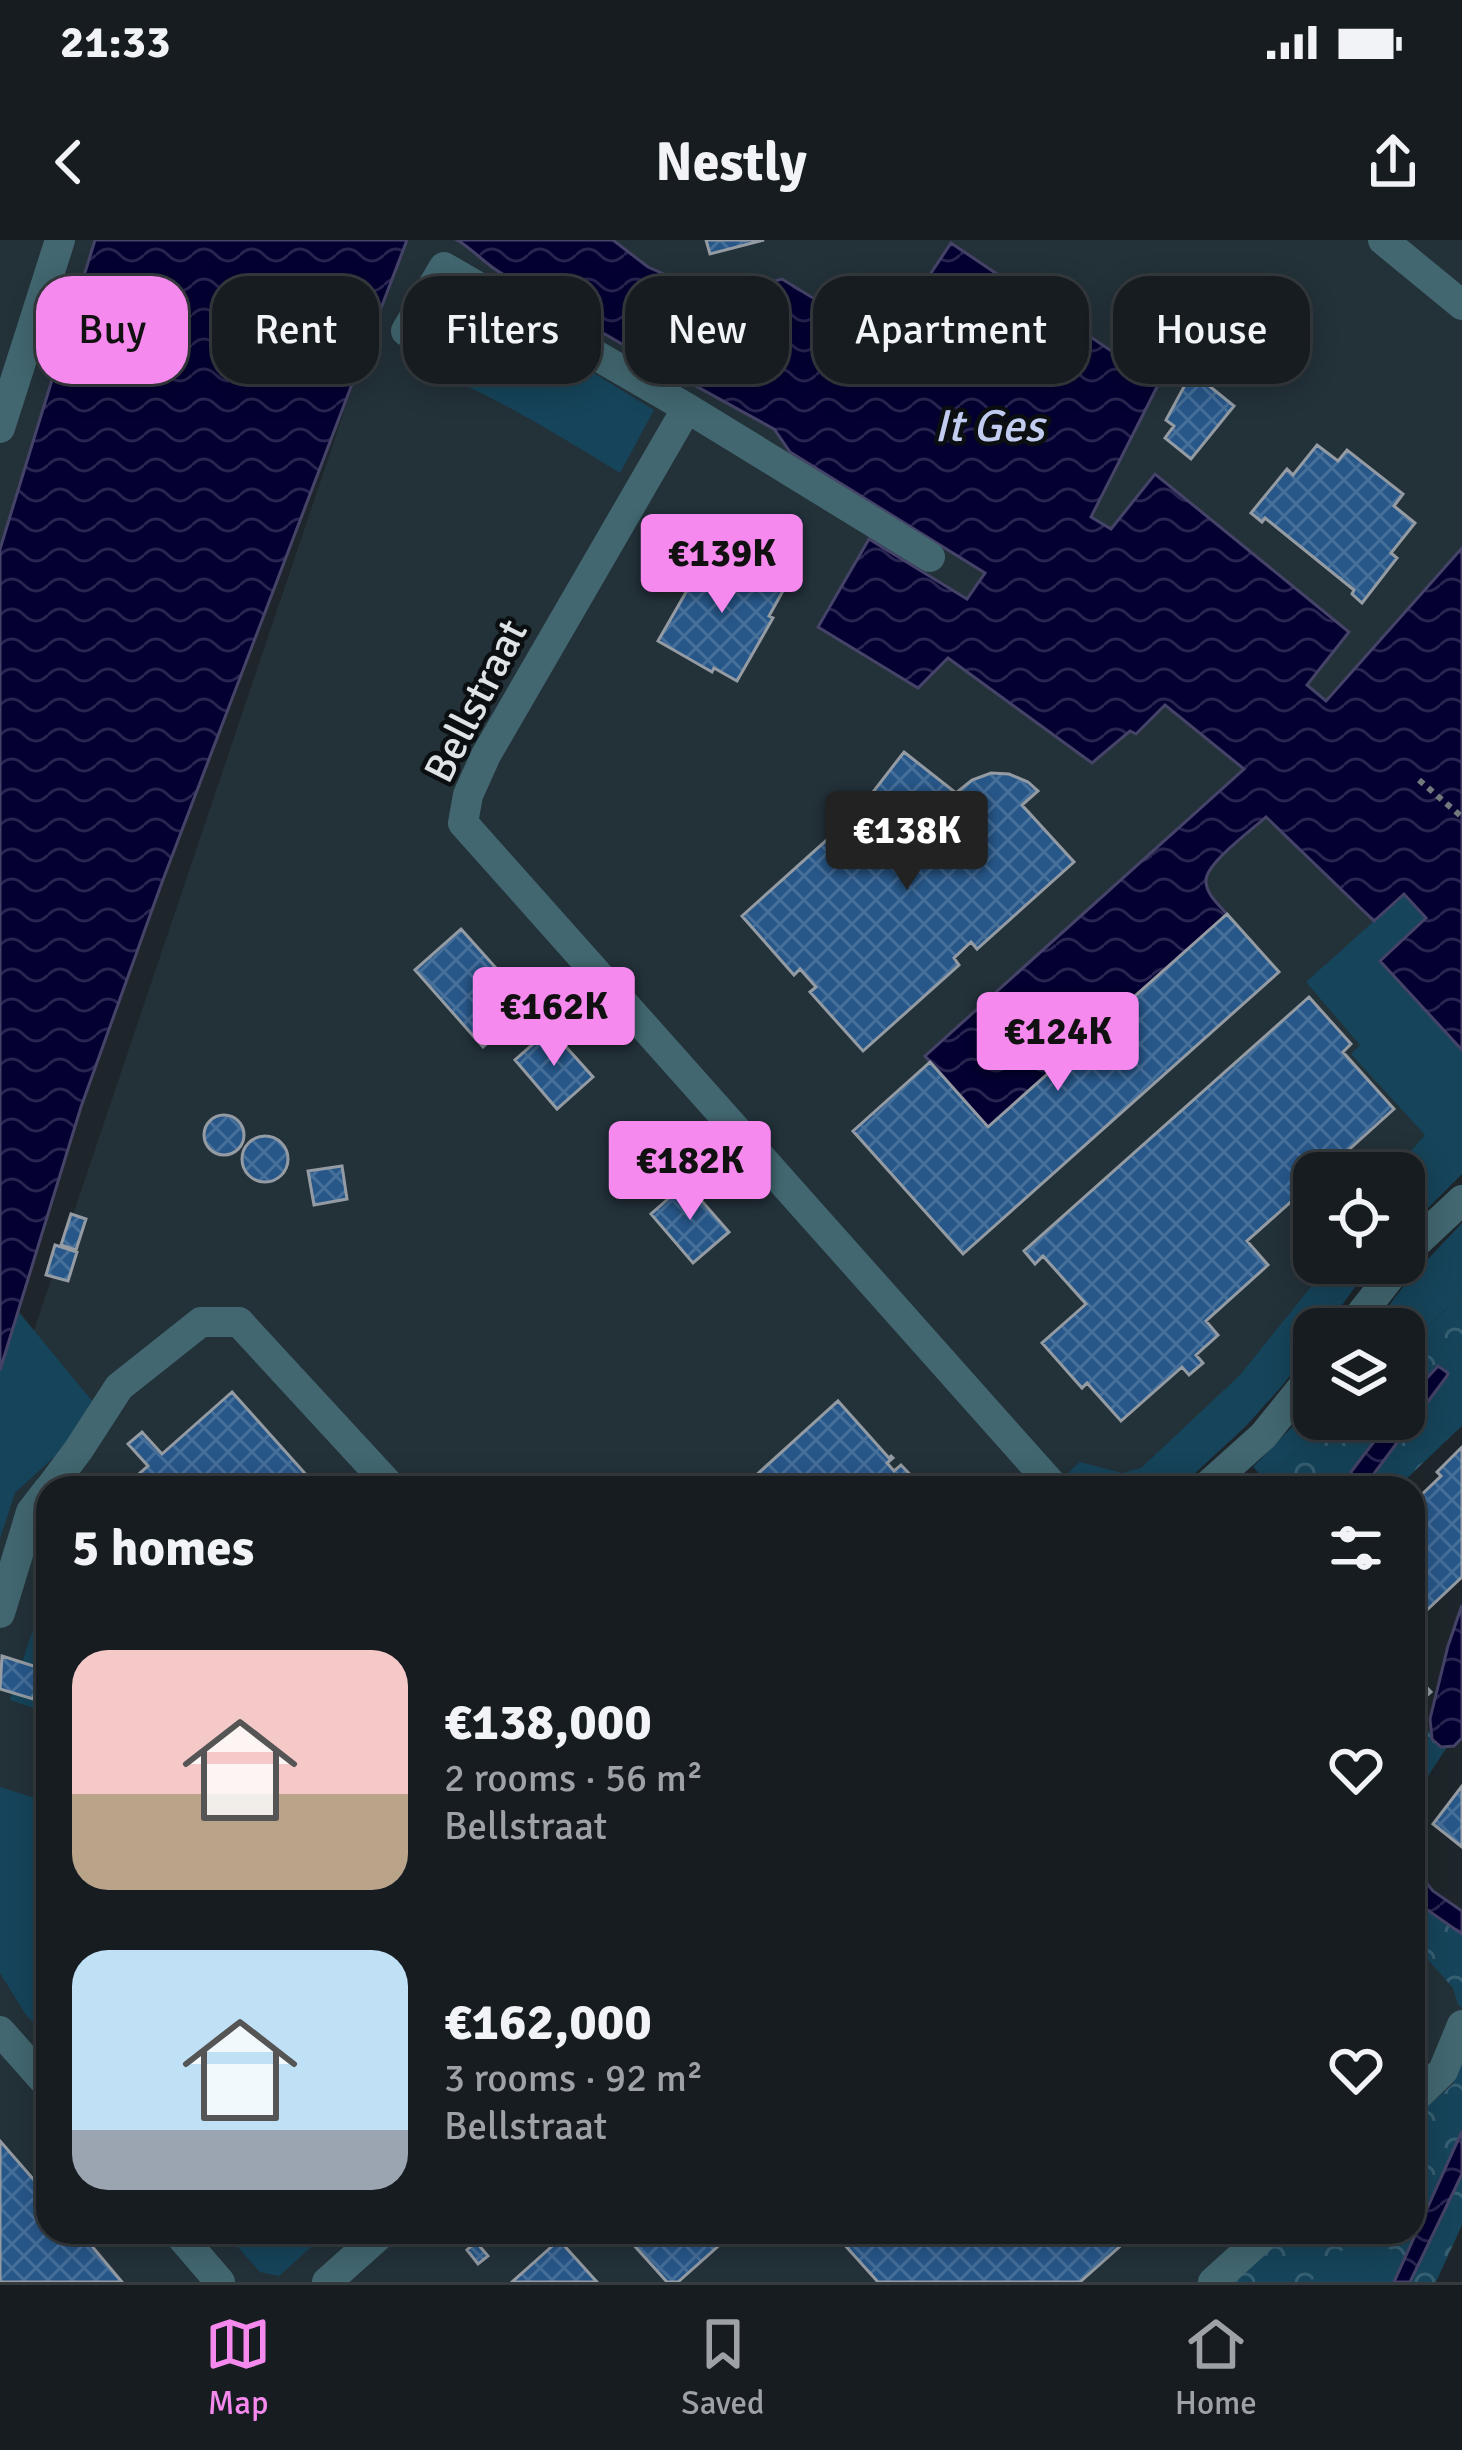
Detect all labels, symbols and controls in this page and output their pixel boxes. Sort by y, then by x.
text: 21:33 [60,15,170,70]
icon: back [36,129,102,195]
text: Nestly [655,129,807,196]
icon: share [1360,129,1426,195]
chip: Buy [36,276,188,384]
chip: Rent [212,276,379,384]
chip: Filters [403,276,601,384]
chip: New [625,276,789,384]
chip: Apartment [813,276,1089,384]
chip: House [1113,276,1310,384]
water label: It Ges [934,399,1047,454]
pin: €139K [638,514,806,616]
text: €139K [668,529,776,577]
street label: Bellstraat [413,611,539,791]
pin: €138K [823,791,991,893]
text: €138K [853,806,961,854]
pin: €162K [470,967,638,1069]
text: €162K [500,982,608,1030]
pin: €124K [974,992,1142,1094]
text: €124K [1004,1007,1112,1055]
pin: €182K [606,1121,774,1223]
text: €182K [636,1136,744,1184]
map controls [1293,1152,1425,1440]
button: locate [1293,1152,1425,1284]
button: layers [1293,1308,1425,1440]
icon: filters [1323,1515,1389,1581]
text: 5 homes [72,1517,254,1580]
text: €138,000 [444,1691,652,1754]
icon: home [168,1698,312,1842]
icon: heart [1323,1737,1389,1803]
text: 2 rooms · 56 m² [444,1754,703,1802]
text: Bellstraat [444,1802,607,1850]
text: €162,000 [444,1991,652,2054]
icon: home [168,1998,312,2142]
icon: heart [1323,2037,1389,2103]
text: 3 rooms · 92 m² [444,2054,703,2102]
text: Bellstraat [444,2102,607,2150]
tab: Map [205,2311,271,2424]
tab: Saved [681,2311,764,2424]
tab: Home [1175,2311,1257,2424]

